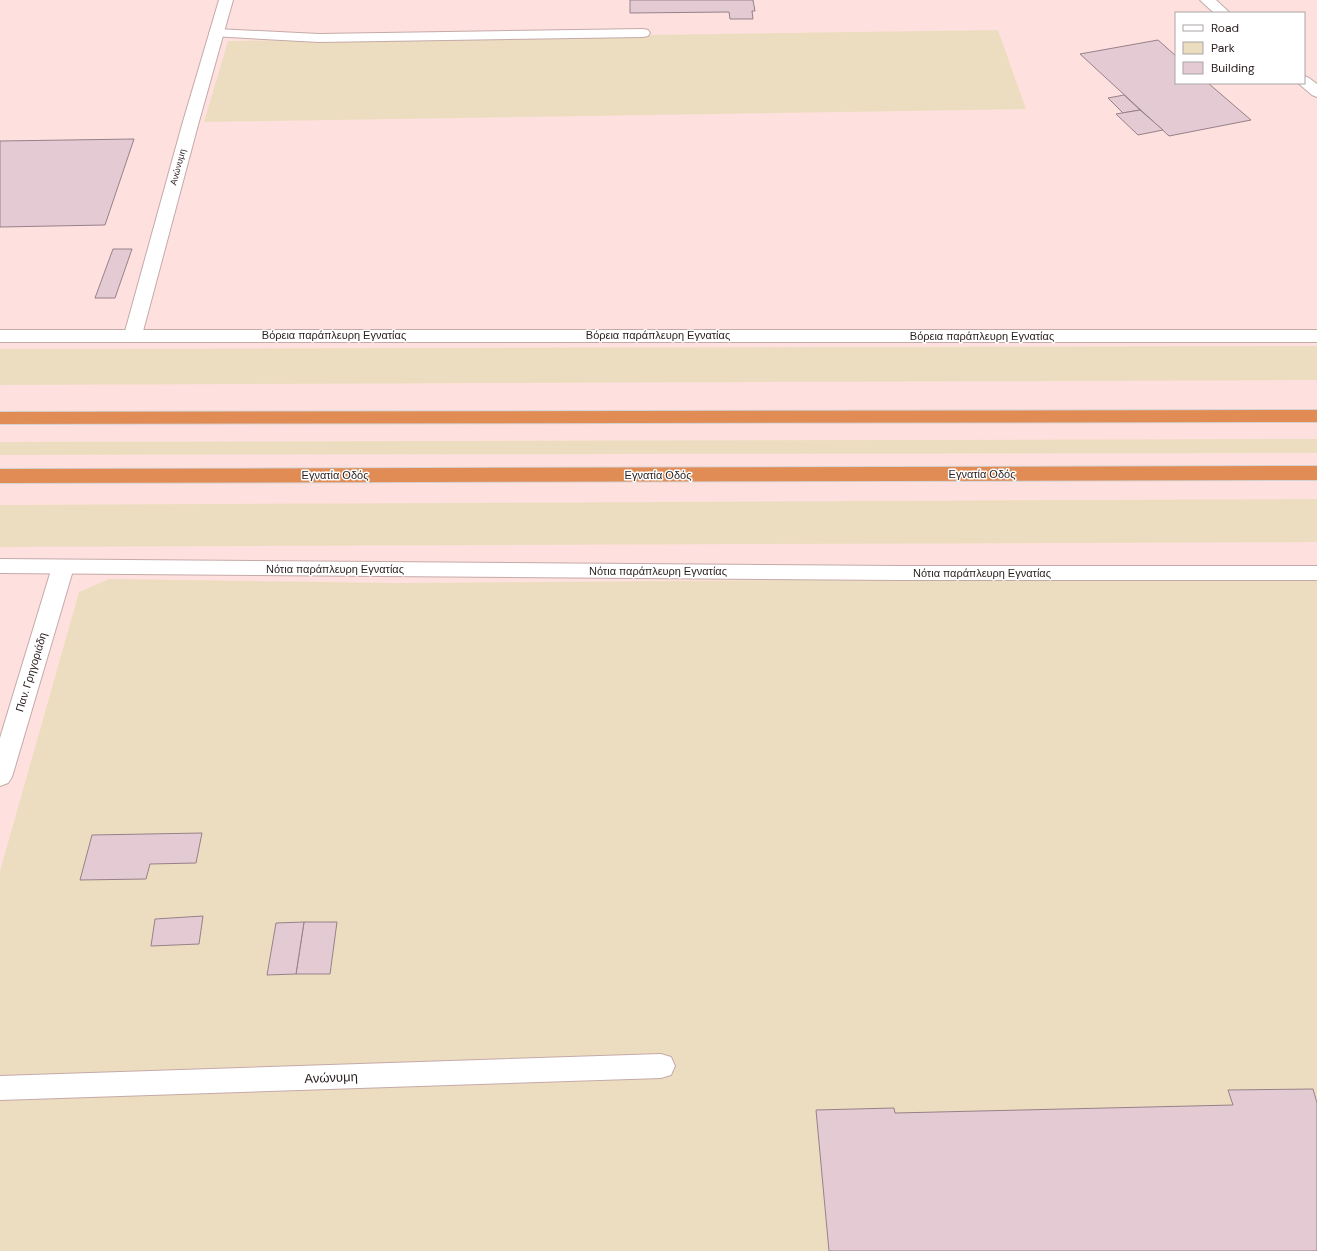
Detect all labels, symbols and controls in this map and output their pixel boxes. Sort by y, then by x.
legend [1175,12,1305,84]
text: Road [1211,20,1239,36]
text: Park [1211,40,1235,56]
text: Building [1211,60,1255,76]
street label: Ανώνυμη [167,148,189,186]
street label: Βόρεια παράπλευρη Εγνατίας [262,328,406,342]
street label: Βόρεια παράπλευρη Εγνατίας [586,328,730,342]
street label: Βόρεια παράπλευρη Εγνατίας [910,329,1054,343]
street label: Εγνατία Οδός [949,467,1015,481]
street label: Εγνατία Οδός [302,468,368,482]
street label: Εγνατία Οδός [625,468,691,482]
street label: Νότια παράπλευρη Εγνατίας [266,562,404,576]
street label: Νότια παράπλευρη Εγνατίας [589,564,727,578]
street label: Νότια παράπλευρη Εγνατίας [913,566,1051,580]
street label: Παν. Γρηγοριάδη [12,631,50,713]
street label: Ανώνυμη [304,1068,358,1087]

